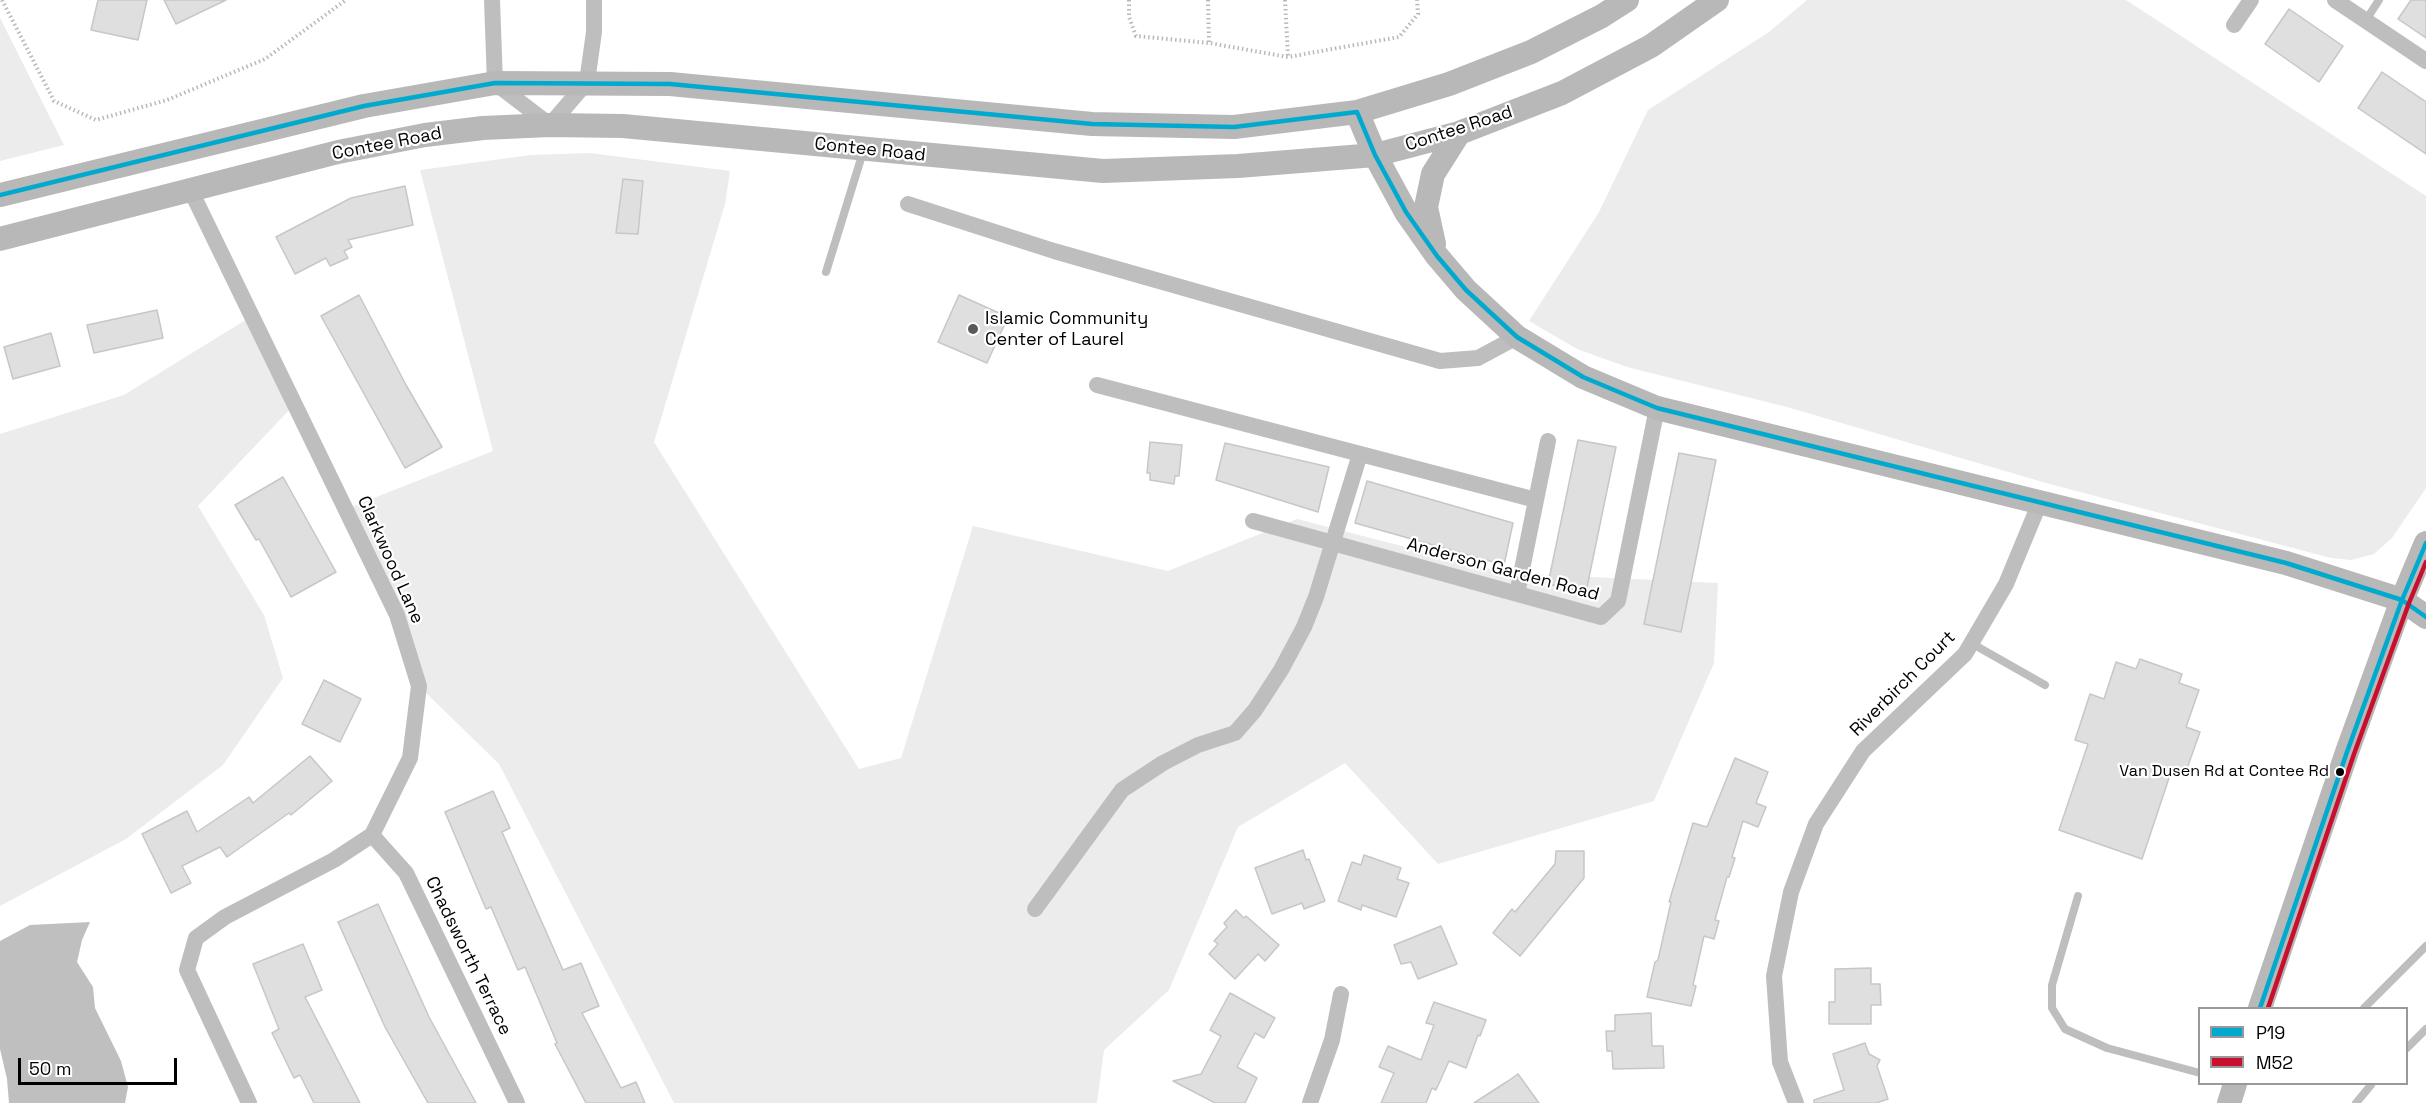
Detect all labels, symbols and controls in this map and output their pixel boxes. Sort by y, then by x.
street label: Contee Road [1403,101,1515,157]
street label: Contee Road [330,123,444,165]
street label: Contee Road [813,133,927,167]
place label: Islamic Community Center of Laurel [985,308,1148,350]
marker: Islamic Community Center of Laurel [966,322,980,336]
street label: Clarkwood Lane [352,493,428,627]
street label: Anderson Garden Road [1404,534,1602,606]
street label: Riverbirch Court [1846,627,1960,741]
place label: Van Dusen Rd at Contee Rd [2119,762,2329,782]
marker: Van Dusen Rd at Contee Rd [2334,766,2346,778]
street label: Chadsworth Terrace [420,873,516,1039]
legend [2198,1007,2408,1085]
text: P19 [2256,1021,2285,1044]
scale bar [21,1046,180,1084]
text: M52 [2256,1051,2293,1074]
text: 50 m [29,1057,71,1080]

